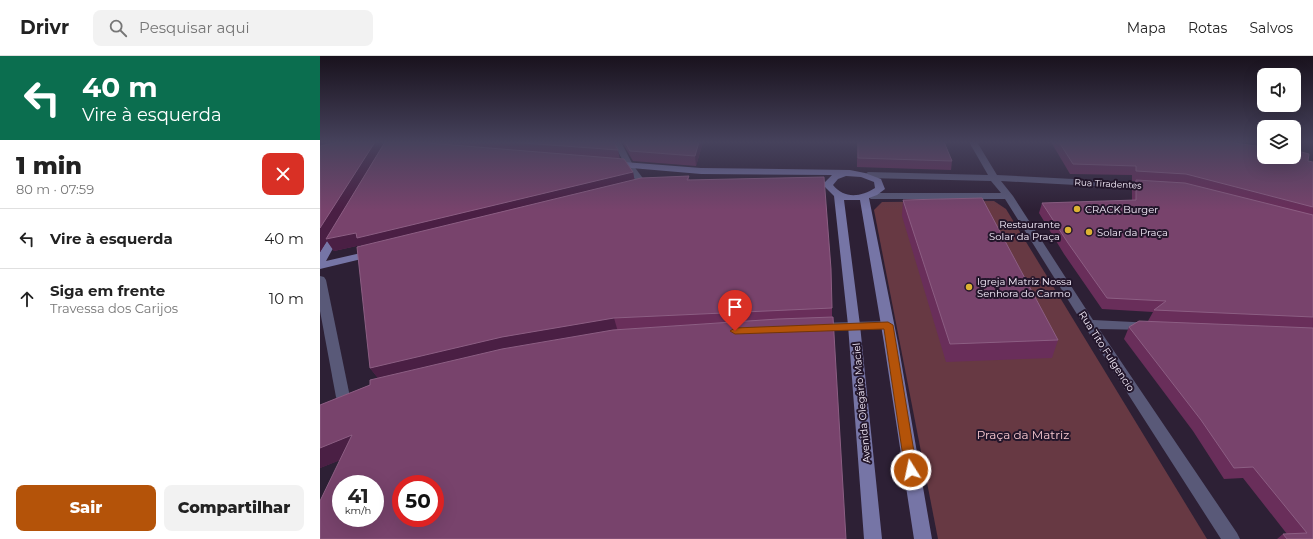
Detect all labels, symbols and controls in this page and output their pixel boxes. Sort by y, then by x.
search box [93,10,373,46]
text: Drivr [20,16,69,39]
icon: search [107,17,129,39]
text: Pesquisar aqui [139,18,250,37]
text: Mapa [1127,19,1166,37]
text: Rotas [1188,19,1227,37]
text: Salvos [1249,19,1293,37]
map controls [1257,68,1301,164]
button: sound [1257,68,1301,112]
text: 40 m [82,70,158,104]
icon: left [16,72,68,124]
text: Vire à esquerda [82,104,222,126]
button: layers [1257,120,1301,164]
text: 1 min [16,151,82,180]
button: close [262,153,304,195]
street label: Rua Tiradentes [1074,176,1143,191]
text: 80 m · 07:59 [16,181,94,197]
place label: CRACK Burger [1085,203,1158,216]
marker: CRACK Burger [1072,204,1082,214]
place label: Restaurante Solar da Praça [989,218,1060,243]
marker: Restaurante Solar da Praça [1063,225,1073,235]
place label: Solar da Praça [1097,226,1168,239]
marker: Solar da Praça [1084,227,1094,237]
icon: left [16,228,38,250]
text: Vire à esquerda [50,229,173,248]
text: 40 m [264,229,304,248]
place label: Igreja Matriz Nossa Senhora do Carmo [977,275,1072,300]
text: Siga em frente [50,281,165,300]
marker: Igreja Matriz Nossa Senhora do Carmo [964,282,974,292]
icon: ahead [16,288,38,310]
text: 10 m [269,289,304,308]
pin [718,290,752,331]
icon: arrive [724,296,746,318]
text: Travessa dos Carijos [50,300,178,316]
street label: Rua Tito Fulgencio [1076,309,1137,394]
street label: Avenida Olegário Maciel [850,342,873,464]
park label: Praça da Matriz [977,427,1069,442]
position arrow [890,449,932,491]
speed limit sign: 50 [392,475,444,527]
text: 41 [347,484,369,508]
button: Sair [16,485,156,531]
button: Compartilhar [164,485,304,531]
text: km/h [345,504,371,517]

